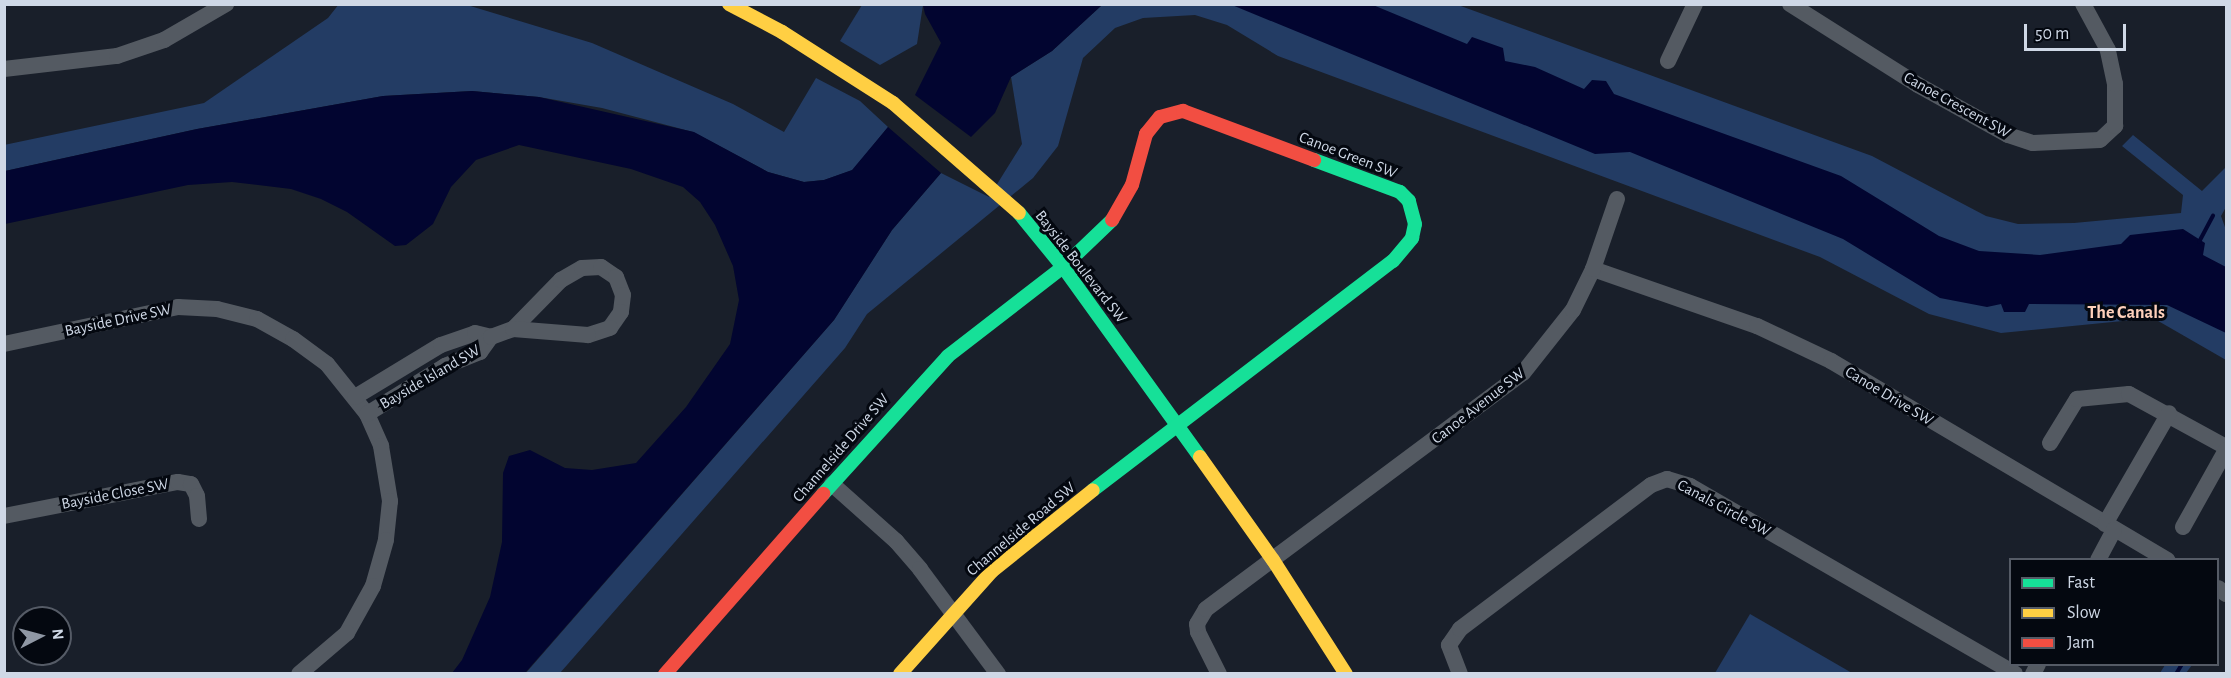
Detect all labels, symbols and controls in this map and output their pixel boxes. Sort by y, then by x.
scale bar [2027,12,2129,50]
text: 50 m [2035,25,2069,43]
street label: Canoe Crescent SW [1900,68,2014,142]
street label: Canoe Green SW [1296,127,1400,183]
street label: Bayside Boulevard SW [1031,207,1131,327]
street label: Bayside Drive SW [63,299,173,341]
district label: The Canals [2087,302,2165,324]
street label: Bayside Island SW [376,340,484,414]
street label: Canoe Drive SW [1841,362,1937,430]
street label: Canoe Avenue SW [1428,364,1528,448]
street label: Channelside Drive SW [789,390,893,506]
street label: Bayside Close SW [60,474,170,514]
street label: Canals Circle SW [1674,475,1774,541]
street label: Channelside Road SW [963,478,1079,580]
legend [2009,558,2219,666]
text: Fast [2067,574,2095,592]
text: Slow [2067,604,2100,622]
north arrow [12,606,72,666]
text: N [49,628,66,641]
text: Jam [2067,634,2095,652]

